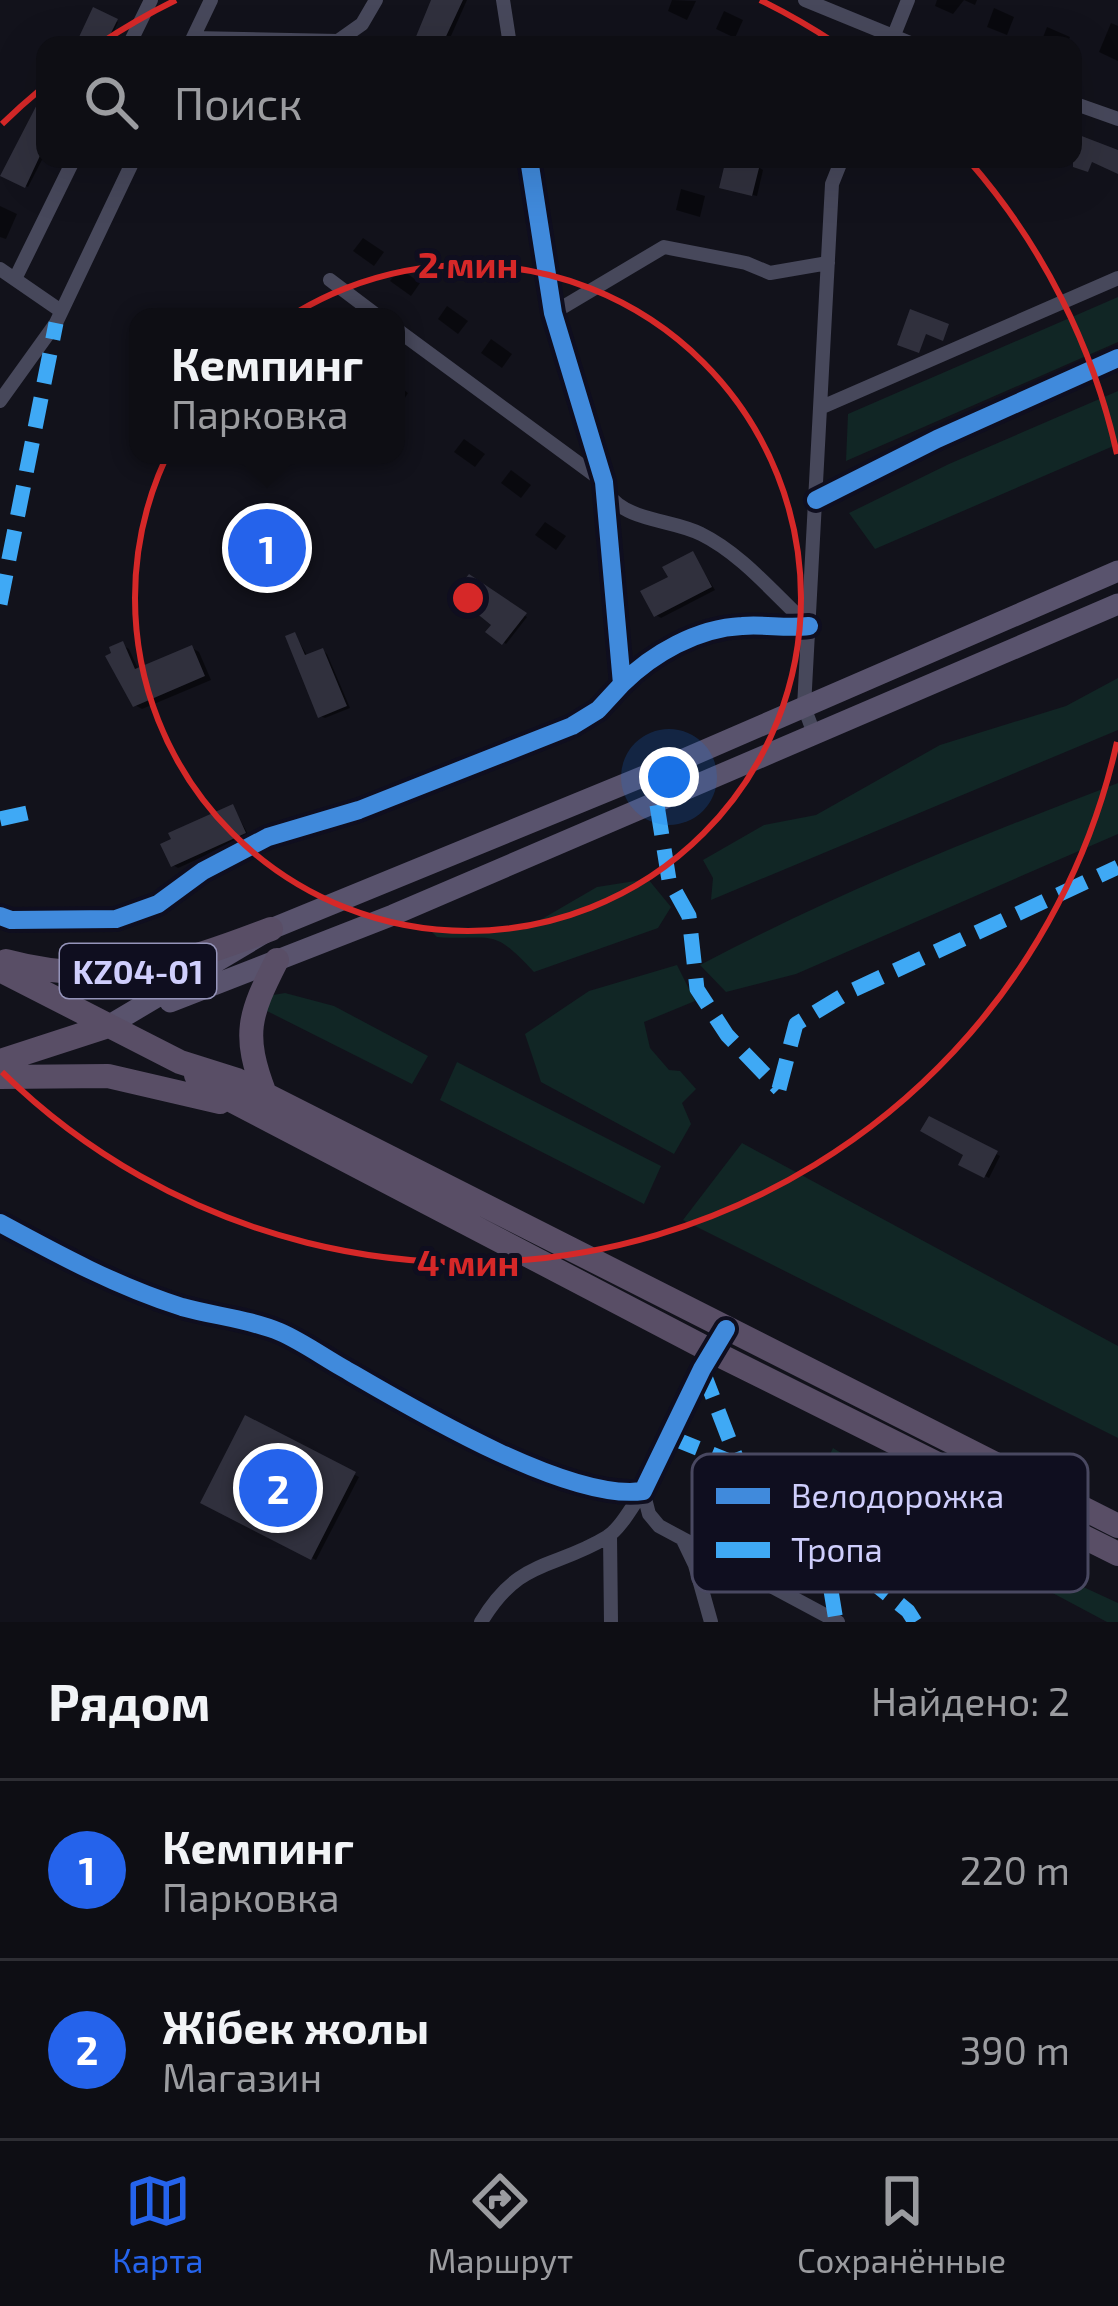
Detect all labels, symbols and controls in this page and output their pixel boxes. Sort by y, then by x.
search box [36,36,1082,168]
icon: search [78,69,144,135]
text: Поиск [174,75,302,129]
text: 2 мин [418,242,518,285]
popup [129,308,405,464]
text: Кемпинг [171,336,363,390]
text: Парковка [171,390,348,437]
pin: 1 [228,503,306,593]
centre of rings [447,577,489,619]
your location [639,747,699,807]
road number: KZ04-01 [60,944,216,998]
text: 4 мин [417,1240,519,1283]
pin: 2 [239,1443,317,1533]
legend [692,1454,1088,1592]
text: Велодорожка [791,1475,1004,1515]
text: Тропа [791,1529,883,1569]
text: Рядом [48,1670,211,1731]
text: Найдено: 2 [871,1677,1070,1724]
text: Кемпинг [162,1819,354,1873]
text: 1 [79,1846,95,1893]
text: 220 m [960,1846,1070,1893]
text: Парковка [162,1873,339,1920]
text: Жібек жолы [162,1999,429,2053]
text: 2 [76,2026,98,2073]
text: 390 m [960,2026,1070,2073]
text: Магазин [162,2053,322,2100]
tab: Карта [112,2168,204,2280]
tab: Маршрут [427,2168,573,2280]
tab: Сохранённые [797,2168,1006,2280]

